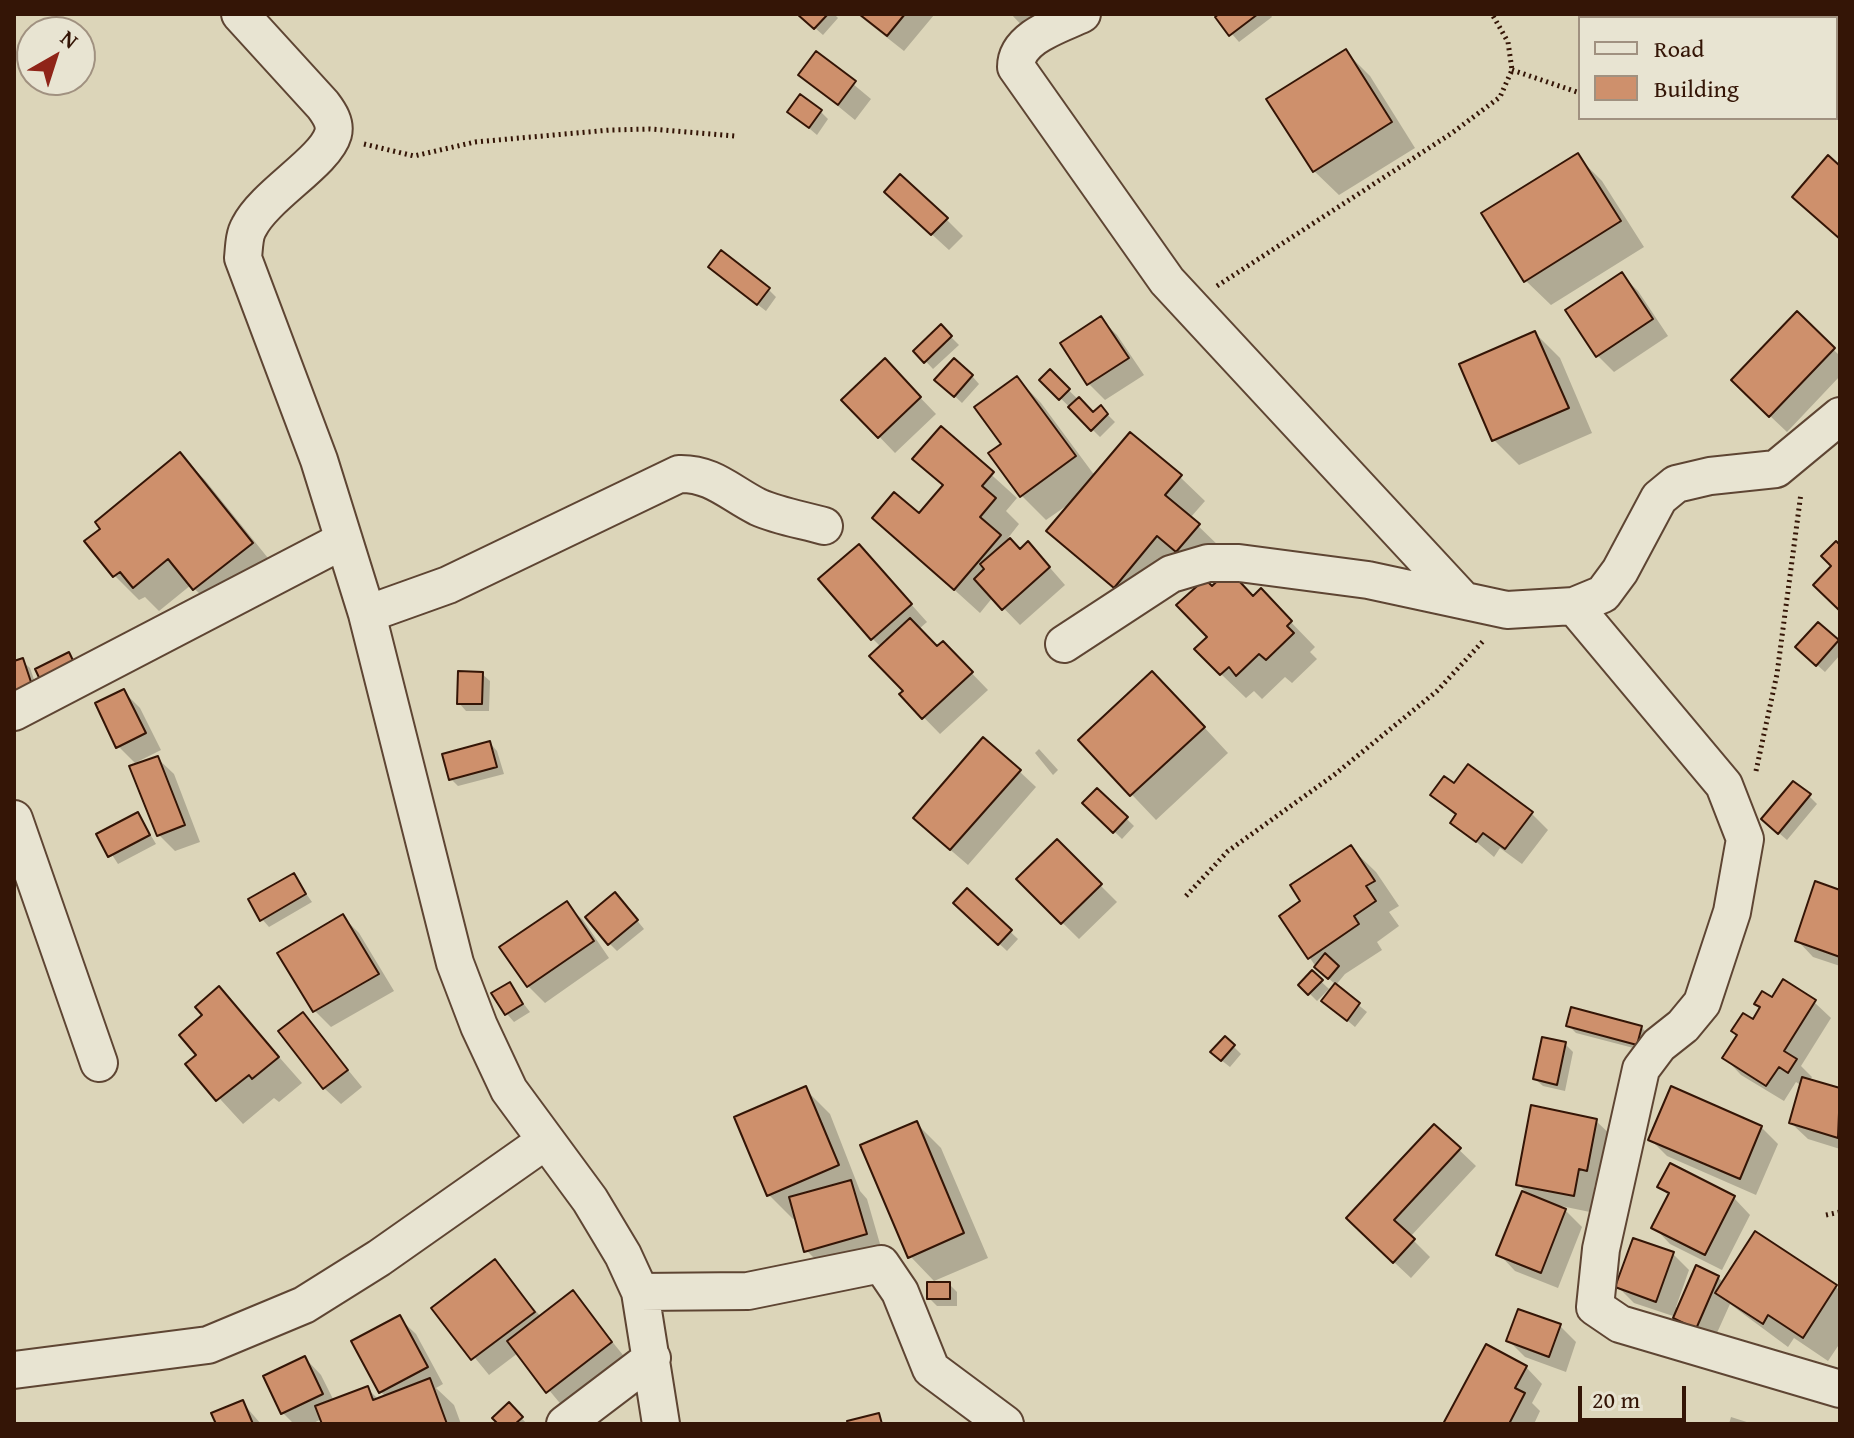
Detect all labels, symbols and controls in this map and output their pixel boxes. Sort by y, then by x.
north arrow [16,16,96,96]
legend [1578,16,1838,120]
text: N [54,22,86,56]
text: Road [1654,31,1704,66]
text: Building [1654,71,1739,106]
scale bar [1582,1370,1690,1420]
text: 20 m [1592,1382,1640,1417]

